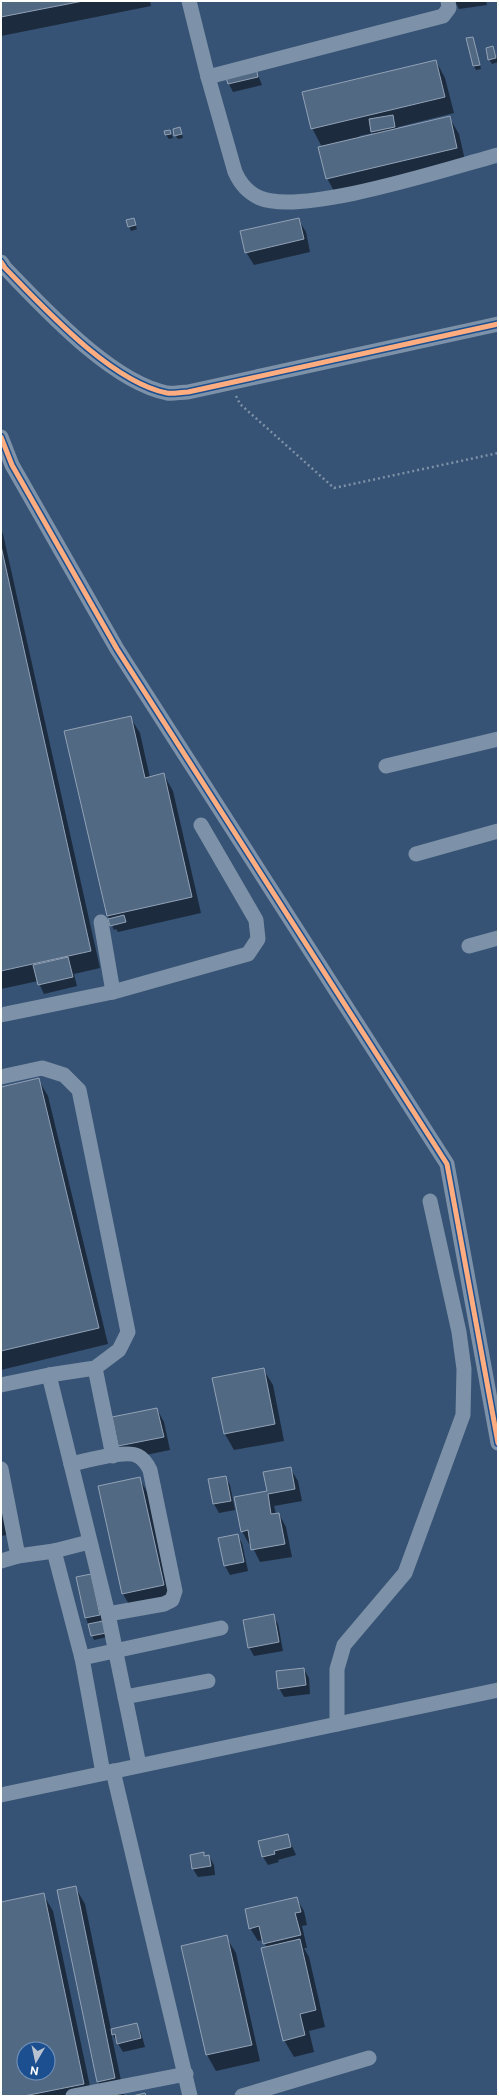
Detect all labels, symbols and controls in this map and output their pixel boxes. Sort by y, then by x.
north arrow [16,2041,56,2081]
text: N [29,2064,40,2077]

